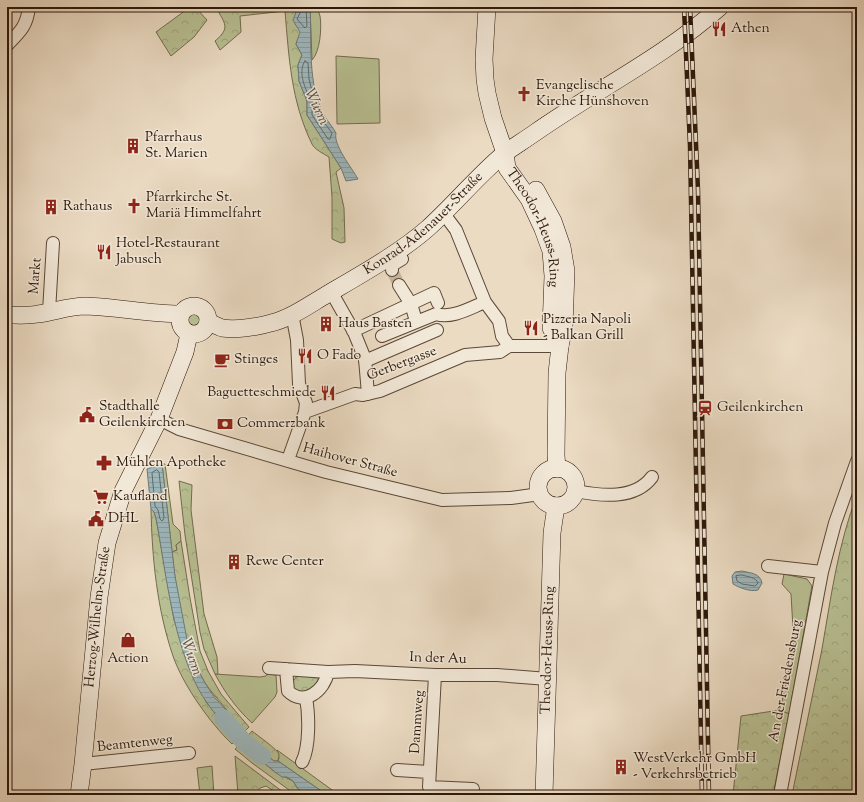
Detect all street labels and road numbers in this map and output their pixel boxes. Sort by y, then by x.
street label: Theodor-Heuss-Ring [500,165,563,288]
street label: Konrad-Adenauer-Straße [360,168,488,281]
street label: Markt [24,257,48,295]
street label: Gerbergasse [364,342,440,386]
street label: Haihover Straße [300,439,400,483]
street label: Herzog-Wilhelm-Straße [80,545,116,688]
street label: Theodor-Heuss-Ring [536,586,560,714]
street label: An der Friedensburg [764,618,808,744]
street label: In der Au [409,648,467,670]
street label: Dammweg [406,689,430,754]
street label: Beamtenweg [96,730,174,758]

